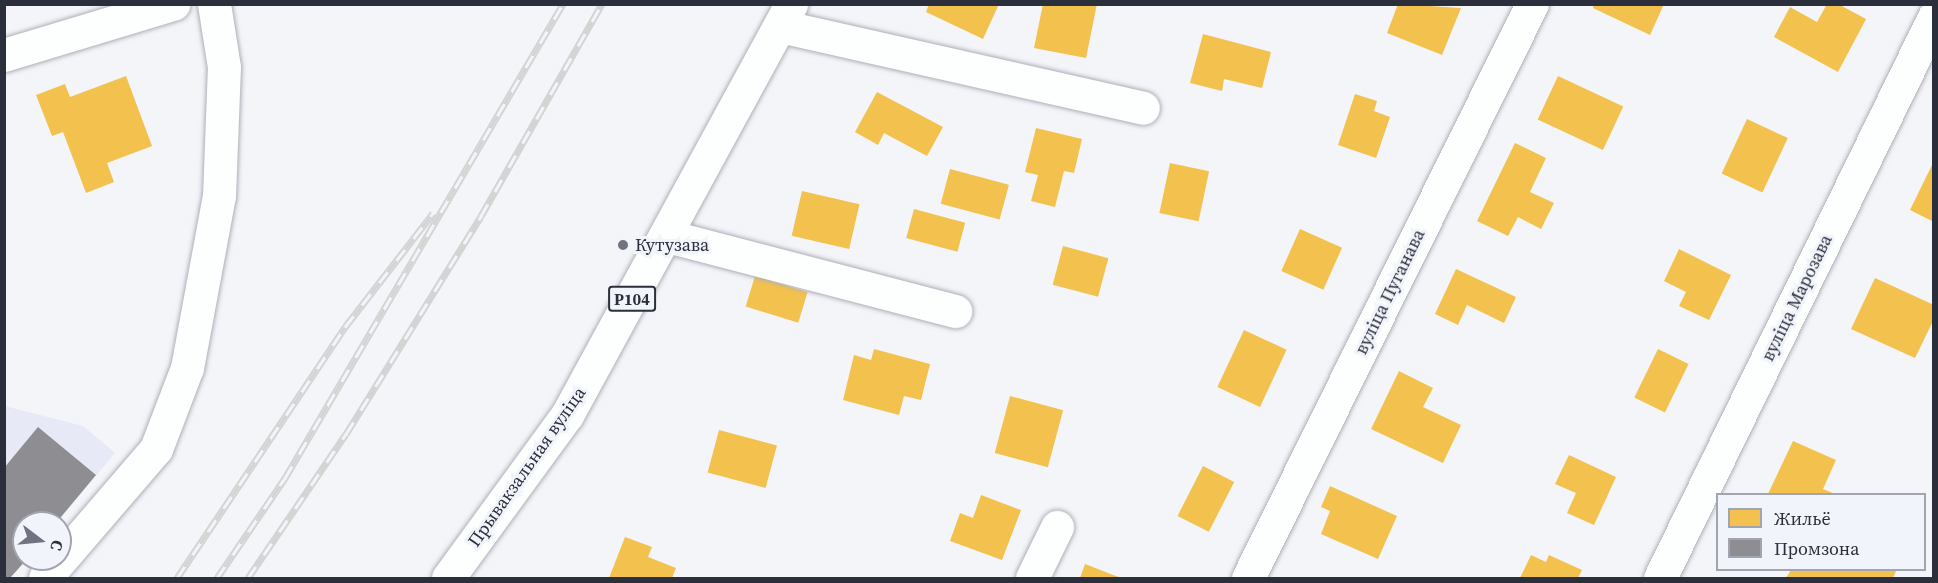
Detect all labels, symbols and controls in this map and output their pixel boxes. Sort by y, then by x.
street label: вуліца Пуганава [1350,226,1430,358]
street label: вуліца Марозава [1757,231,1837,365]
place label: Кутузава [635,234,709,256]
marker: Кутузава [616,238,630,252]
road number: Р104 [608,286,656,312]
street label: Прывакзальная вуліца [464,383,590,551]
legend [1716,493,1926,571]
text: Жильё [1774,506,1831,531]
north arrow [12,511,72,571]
text: Промзона [1774,536,1859,561]
text: С [45,538,69,553]

